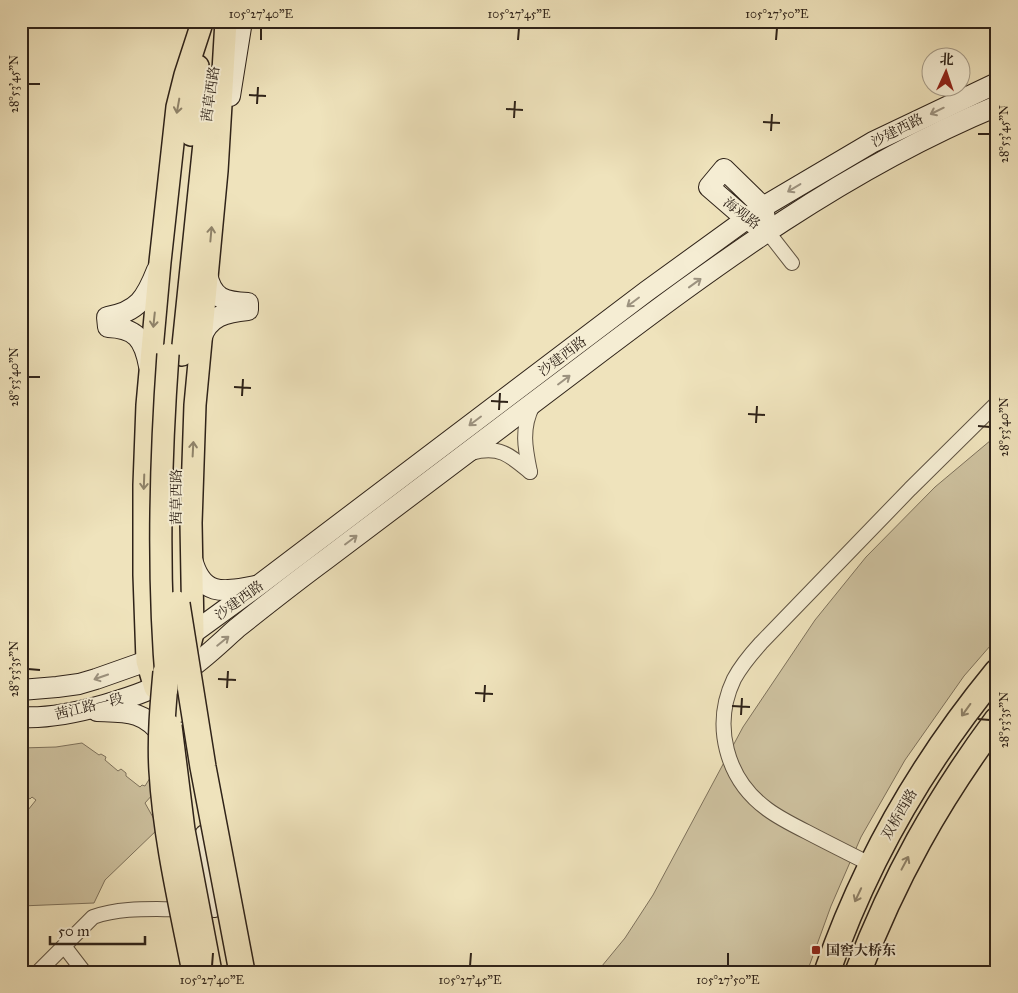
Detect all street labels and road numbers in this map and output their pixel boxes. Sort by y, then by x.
street label: 茜草西路 [198,65,223,123]
street label: 沙建西路 [868,110,926,151]
street label: 海观路 [720,194,764,233]
street label: 沙建西路 [535,333,590,380]
street label: 茜草西路 [168,469,185,525]
street label: 沙建西路 [212,577,267,624]
street label: 茜江路一段 [53,690,125,723]
street label: 双桥西路 [878,786,921,843]

